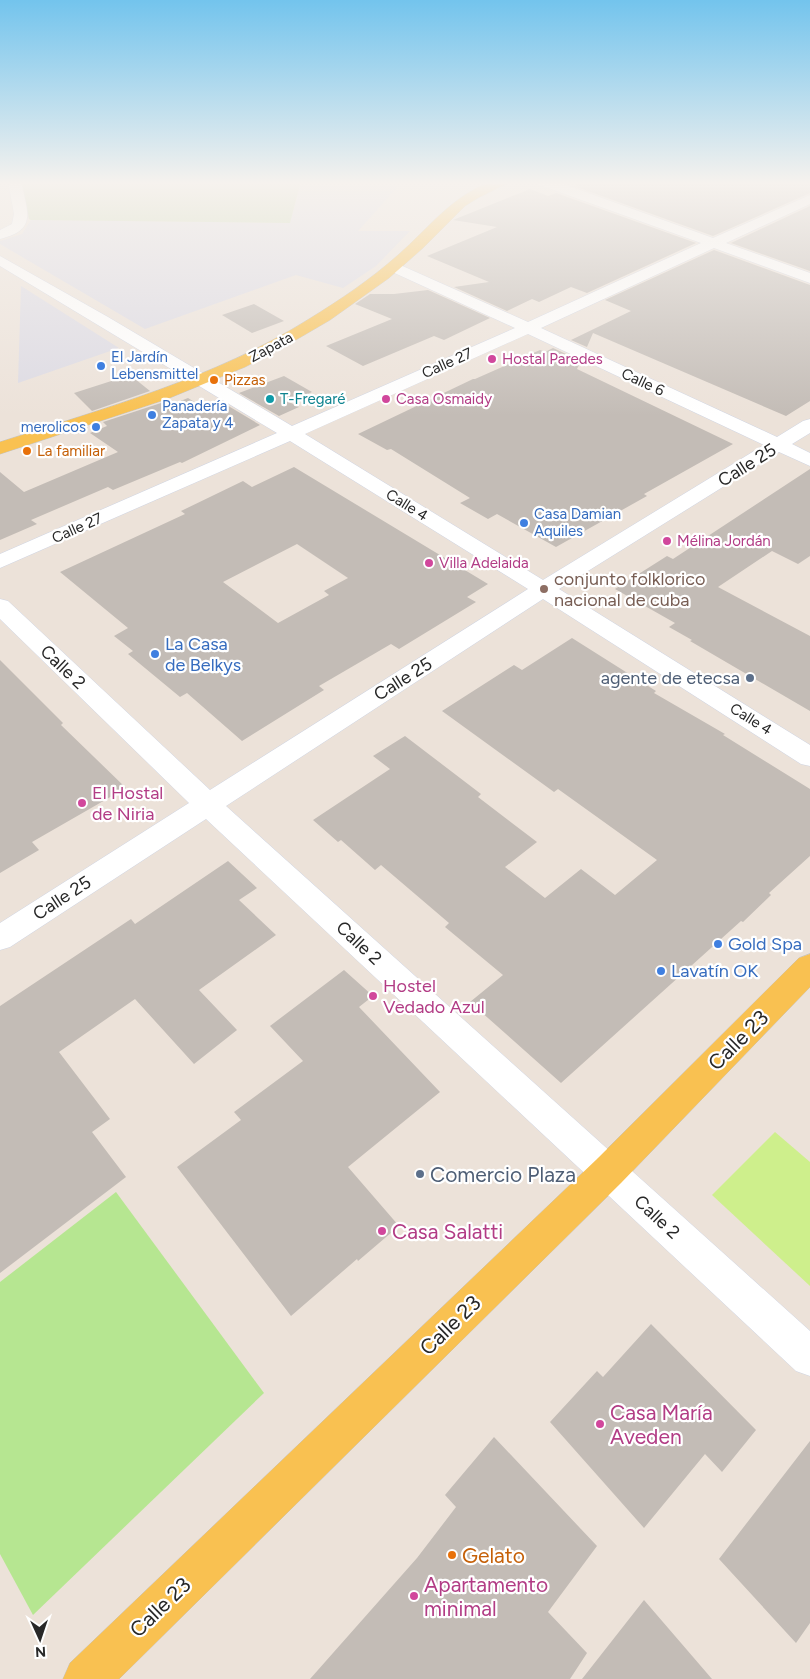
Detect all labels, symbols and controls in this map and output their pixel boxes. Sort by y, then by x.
street label: Zapata [246,328,296,366]
street label: Calle 27 [419,344,475,382]
place label: El Jardín Lebensmittel [111,348,198,383]
place label: Hostal Paredes [502,350,603,368]
marker: Hostal Paredes [486,353,498,365]
marker: El Jardín Lebensmittel [95,360,107,372]
street label: Calle 6 [619,364,668,400]
place label: Pizzas [224,371,266,389]
marker: Pizzas [208,374,220,386]
place label: T-Fregaré [280,390,346,408]
place label: Casa Osmaidy [396,390,492,408]
marker: T-Fregaré [264,393,276,405]
marker: Casa Osmaidy [380,393,392,405]
place label: Panadería Zapata y 4 [162,397,234,432]
marker: Panadería Zapata y 4 [146,409,158,421]
place label: merolicos [21,418,86,436]
marker: merolicos [90,421,102,433]
street label: Calle 25 [714,439,780,491]
place label: La familiar [37,442,105,460]
marker: La familiar [21,445,33,457]
street label: Calle 4 [383,485,431,525]
place label: Casa Damian Aquiles [534,505,621,540]
street label: Calle 27 [49,509,105,547]
marker: Casa Damian Aquiles [518,517,530,529]
place label: Mélina Jordán [677,532,771,550]
marker: Mélina Jordán [661,535,673,547]
place label: Villa Adelaida [439,554,529,572]
marker: Villa Adelaida [423,557,435,569]
place label: conjunto folklorico nacional de cuba [554,568,705,611]
marker: conjunto folklorico nacional de cuba [538,583,550,595]
place label: La Casa de Belkys [165,633,241,676]
street label: Calle 2 [36,640,90,694]
marker: La Casa de Belkys [149,648,161,660]
street label: Calle 25 [370,653,436,705]
place label: agente de etecsa [601,667,740,689]
marker: agente de etecsa [744,672,756,684]
street label: Calle 4 [727,699,775,739]
place label: El Hostal de Niria [92,782,163,825]
marker: El Hostal de Niria [76,797,88,809]
street label: Calle 25 [29,871,95,925]
street label: Calle 2 [332,916,386,970]
place label: Gold Spa [728,933,802,955]
marker: Gold Spa [712,938,724,950]
place label: Lavatín OK [671,960,758,982]
marker: Lavatín OK [655,965,667,977]
place label: Hostel Vedado Azul [383,975,485,1018]
marker: Hostel Vedado Azul [367,990,379,1002]
street label: Calle 23 [703,1005,773,1075]
place label: Comercio Plaza [430,1162,576,1187]
marker: Comercio Plaza [414,1168,426,1180]
street label: Calle 2 [630,1190,684,1244]
place label: Casa Salatti [392,1219,503,1244]
marker: Casa Salatti [376,1225,388,1237]
street label: Calle 23 [414,1290,486,1360]
place label: Casa María Aveden [610,1400,713,1449]
marker: Casa María Aveden [594,1418,606,1430]
place label: Gelato [462,1543,525,1568]
marker: Gelato [446,1549,458,1561]
street label: Calle 23 [124,1572,196,1642]
place label: Apartamento minimal [424,1572,548,1621]
marker: Apartamento minimal [408,1590,420,1602]
north arrow [15,1614,65,1664]
text: N [35,1643,47,1660]

